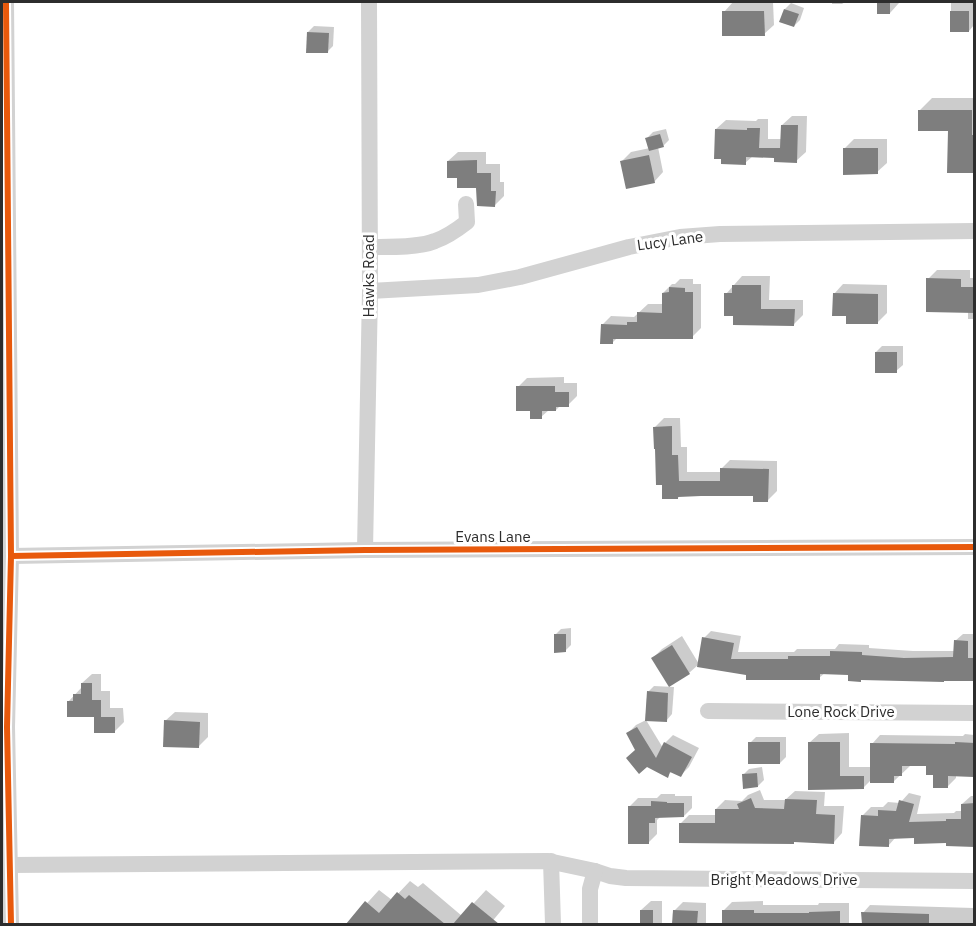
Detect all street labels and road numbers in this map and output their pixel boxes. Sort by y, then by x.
street label: Lucy Lane [636,226,704,255]
street label: Hawks Road [359,234,378,318]
street label: Evans Lane [455,527,531,546]
street label: Lone Rock Drive [787,702,895,721]
street label: Bright Meadows Drive [711,870,857,889]

